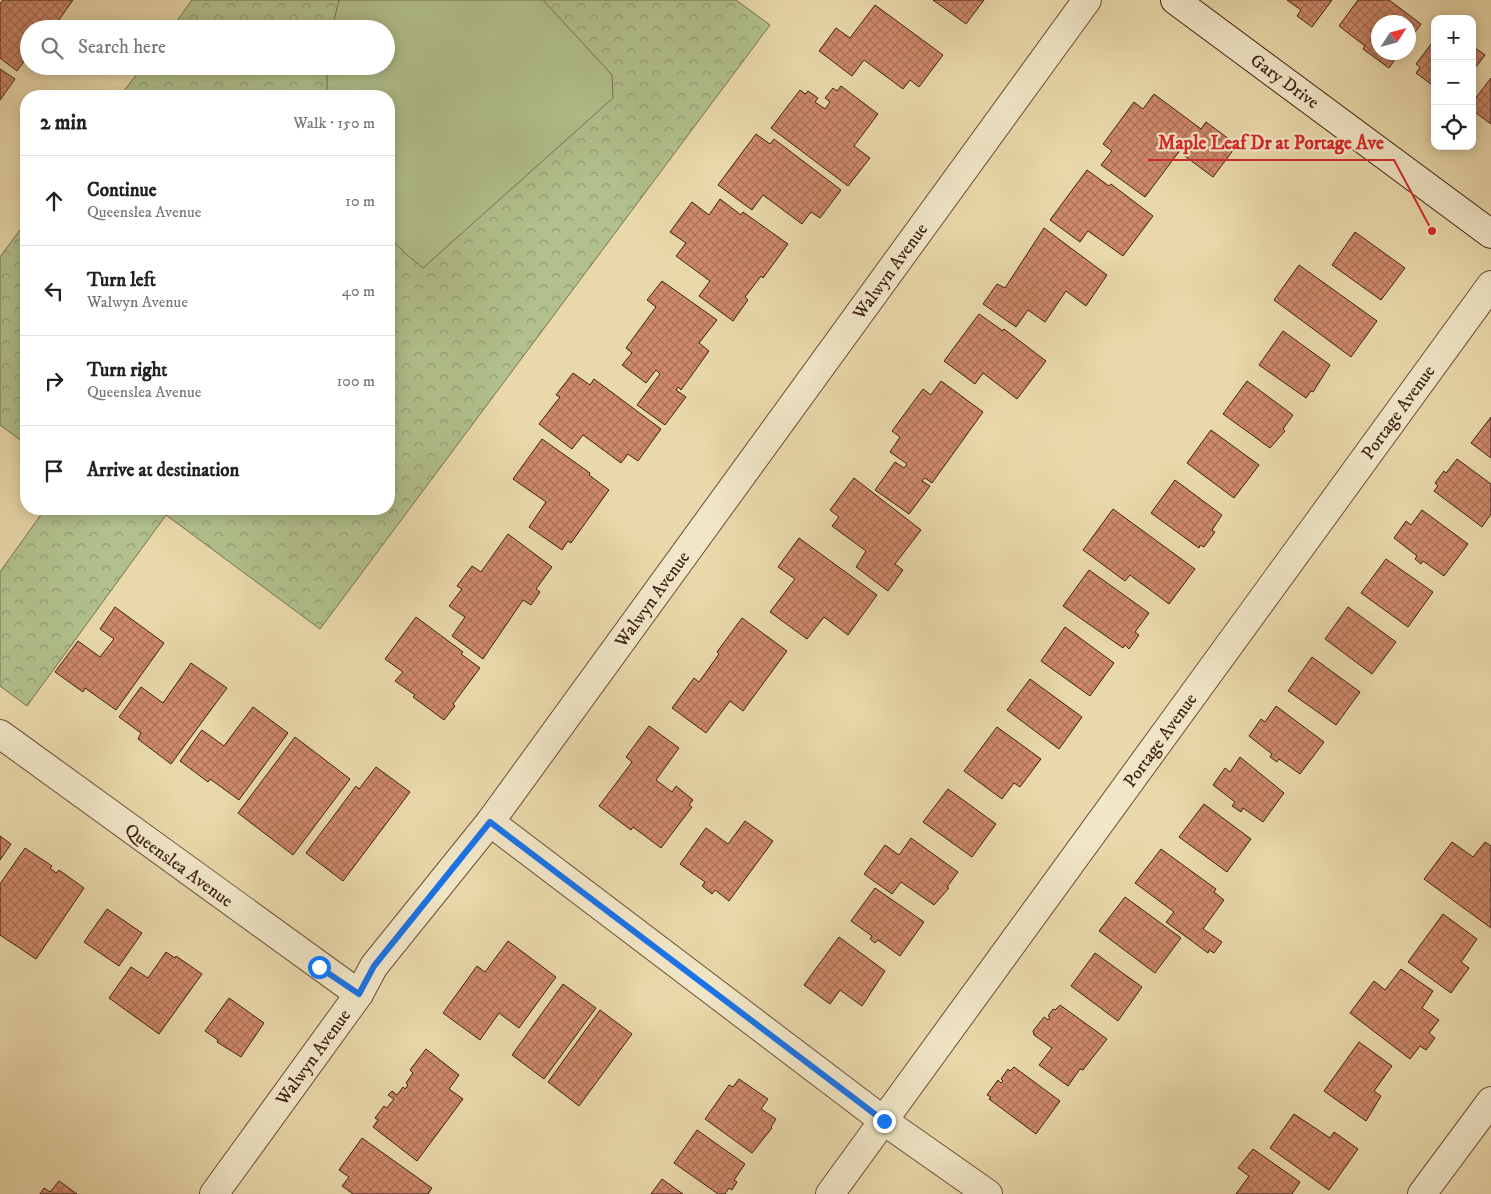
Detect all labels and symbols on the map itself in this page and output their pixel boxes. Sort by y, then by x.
north arrow [1371,15,1416,60]
street label: Gary Drive [1246,50,1323,114]
callout: Maple Leaf Dr at Portage Ave [1148,126,1394,160]
text: Maple Leaf Dr at Portage Ave [1158,132,1384,155]
street label: Walwyn Avenue [848,219,933,325]
street label: Portage Avenue [1357,361,1440,464]
street label: Walwyn Avenue [610,547,695,653]
street label: Portage Avenue [1119,689,1202,792]
street label: Queenslea Avenue [120,819,237,912]
route start [308,956,331,979]
street label: Walwyn Avenue [271,1005,356,1111]
route end [873,1110,896,1133]

